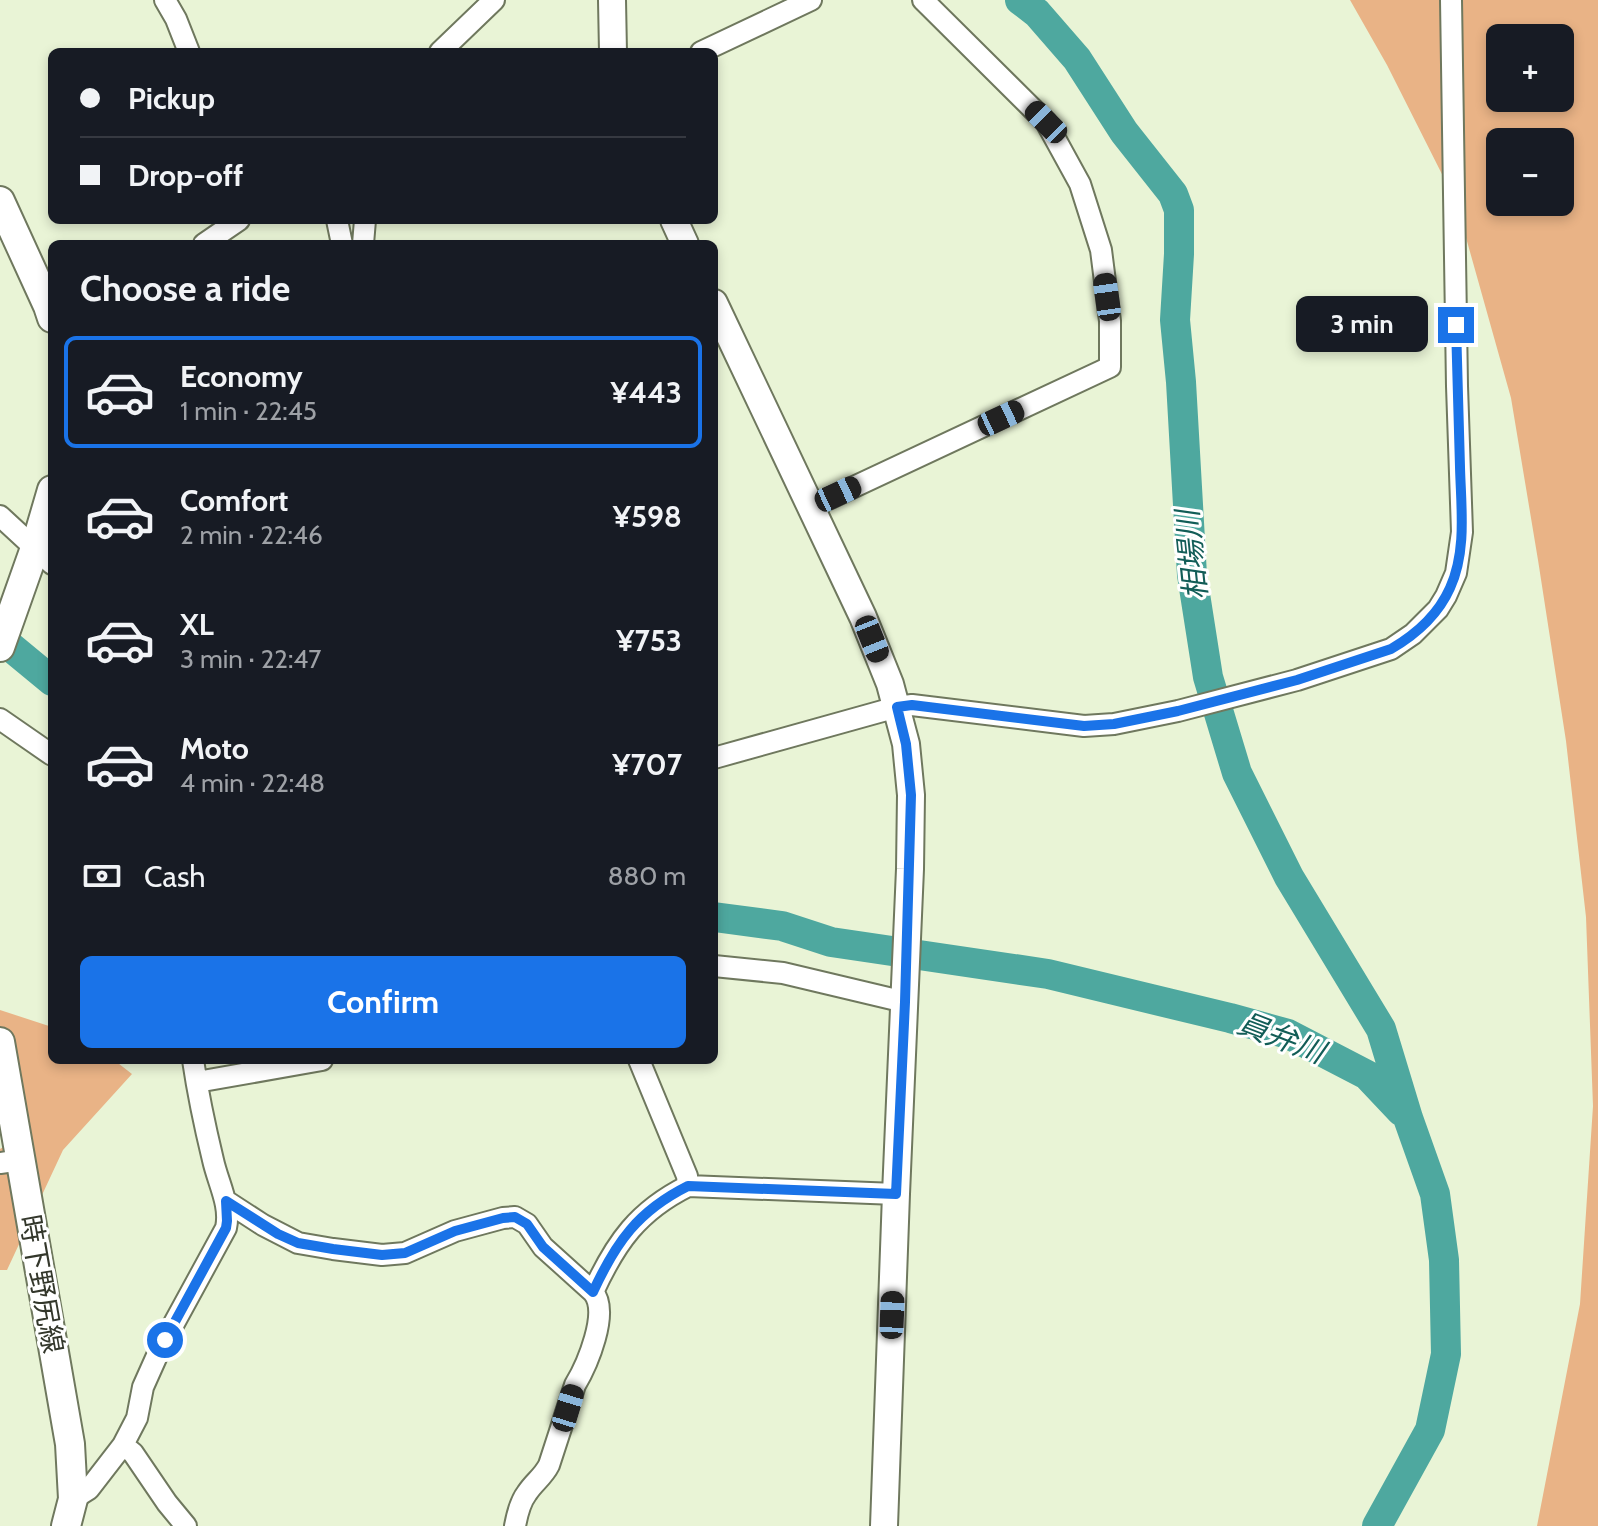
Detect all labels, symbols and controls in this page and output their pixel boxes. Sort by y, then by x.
map controls [1486,24,1574,216]
button: + [1486,24,1574,112]
text: Pickup [128,80,215,117]
car [1021,97,1071,147]
button: − [1486,128,1574,216]
text: Drop-off [128,157,243,194]
text: Choose a ride [80,266,290,310]
car [1092,272,1122,322]
callout: 3 min [1296,297,1428,353]
route end [1438,307,1474,343]
text: 3 min [1330,308,1394,340]
icon: car [84,356,156,428]
text: Economy [180,358,303,395]
text: ¥443 [610,374,682,411]
text: 1 min · 22:45 [180,395,317,427]
car [974,397,1028,439]
car [811,473,865,515]
icon: car [84,480,156,552]
text: Comfort [180,482,288,519]
text: ¥598 [613,498,682,535]
water label: 相場川 [1168,505,1215,602]
text: 2 min · 22:46 [180,519,323,551]
icon: car [84,604,156,676]
text: XL [180,606,214,643]
car [852,612,892,666]
text: ¥753 [616,622,682,659]
text: 3 min · 22:47 [180,643,321,675]
icon: car [84,728,156,800]
text: Moto [180,730,249,767]
text: ¥707 [612,746,682,783]
text: 4 min · 22:48 [180,767,325,799]
icon: cash [80,854,124,898]
text: Cash [144,858,206,895]
text: 880 m [608,860,686,892]
button: Confirm [80,956,686,1048]
water label: 員弁川 [1233,1004,1333,1072]
street label: 時下野尻線 [13,1212,71,1356]
car [879,1291,905,1339]
route start [147,1322,183,1358]
car [550,1382,586,1434]

